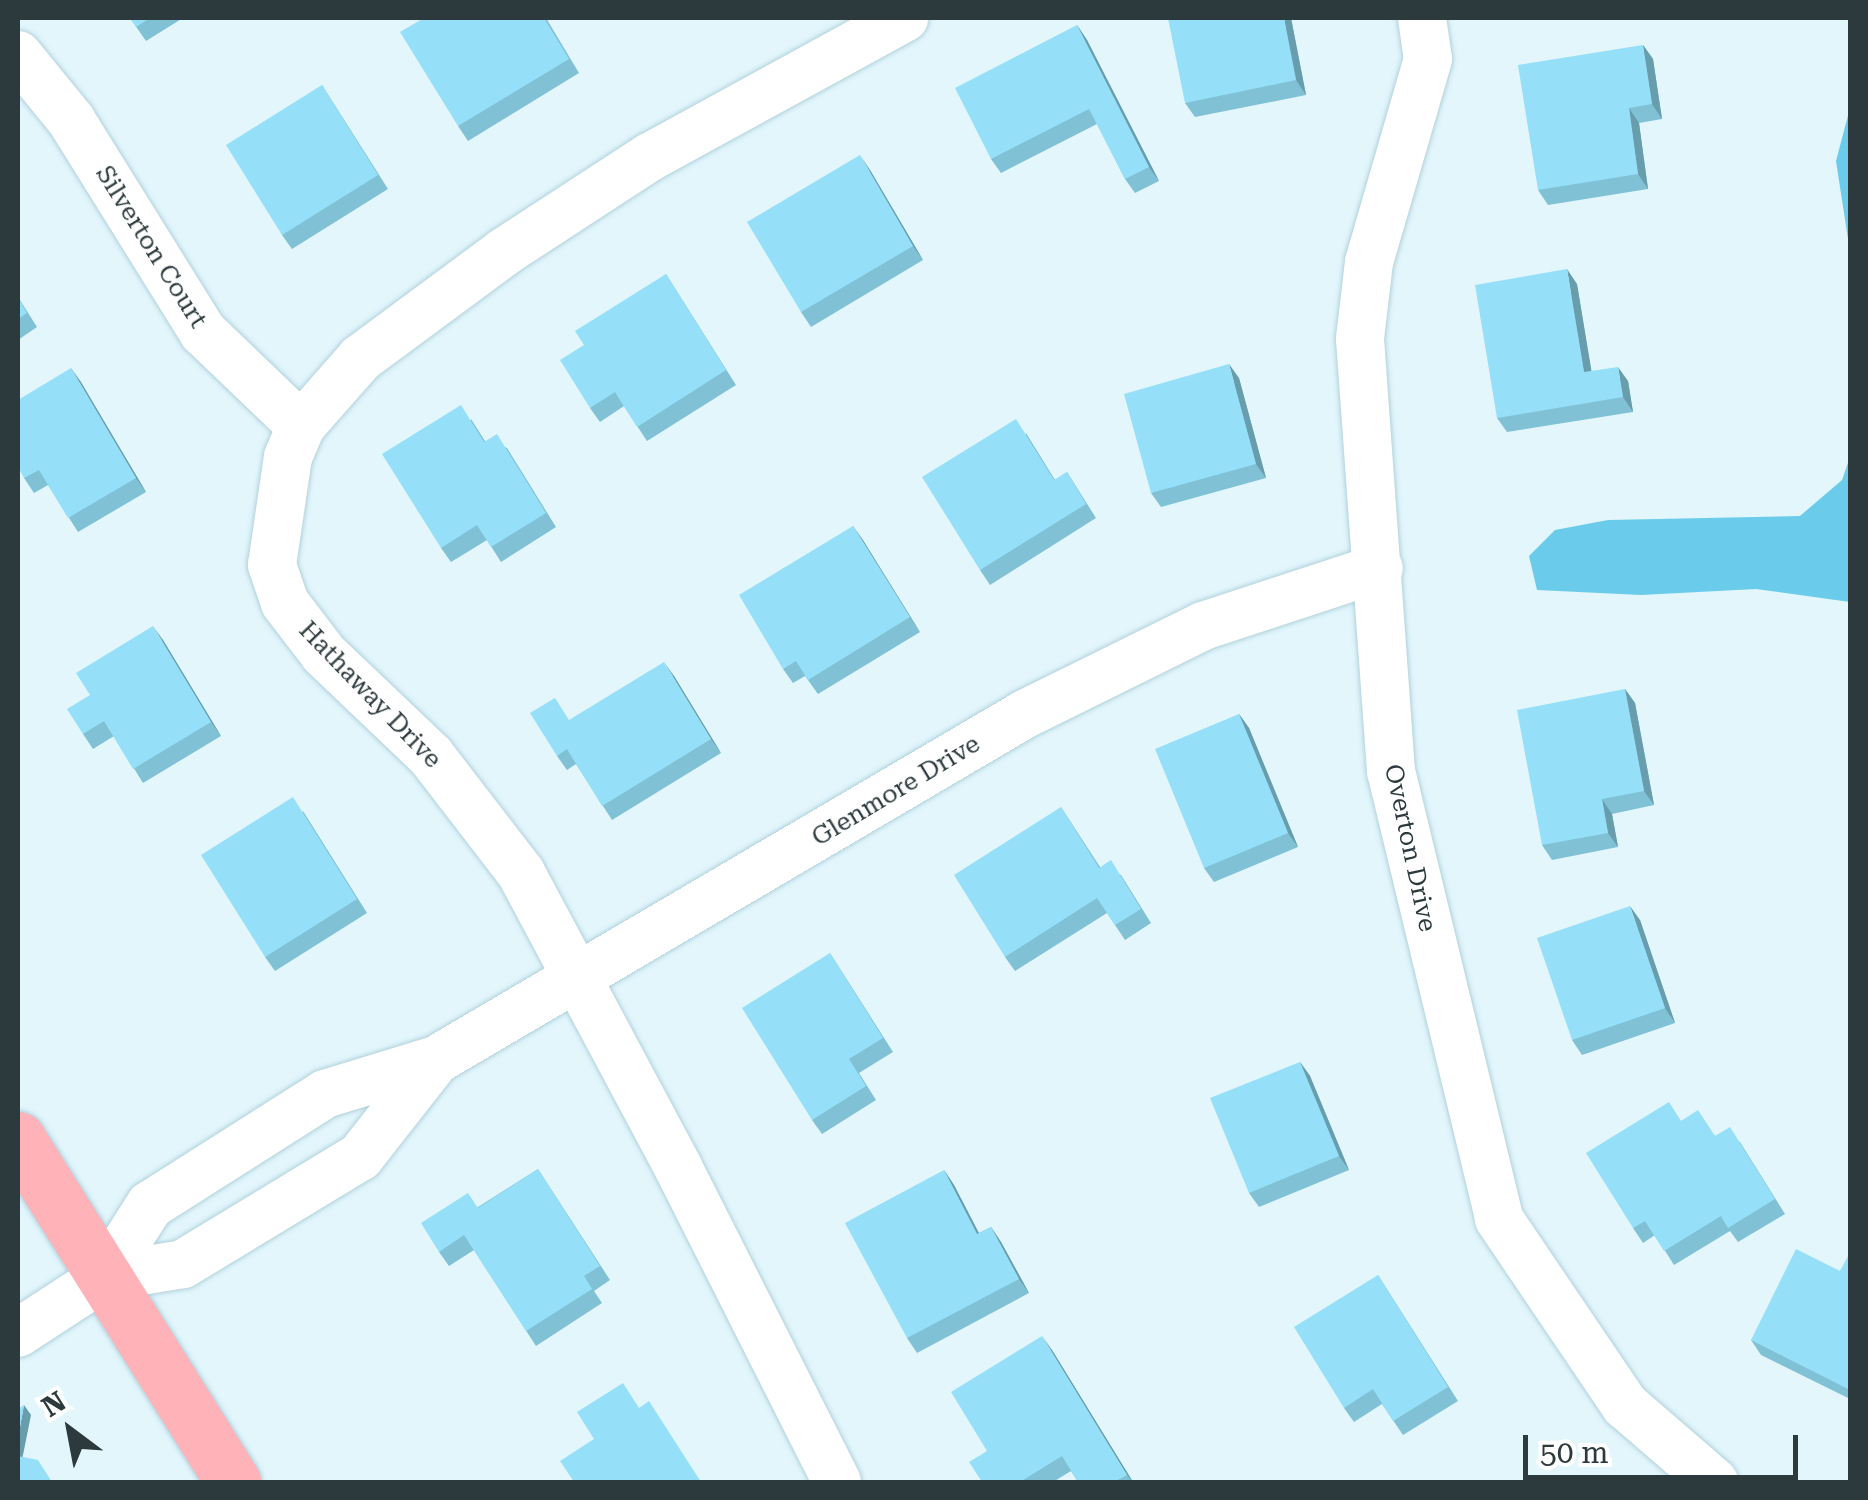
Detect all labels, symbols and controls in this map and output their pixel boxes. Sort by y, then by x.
street label: Silverton Court [89,160,213,334]
street label: Hathaway Drive [293,616,447,774]
street label: Glenmore Drive [807,729,985,853]
street label: Overton Drive [1378,762,1442,934]
north arrow [20,1380,120,1480]
text: N [36,1384,72,1424]
scale bar [1528,1415,1803,1477]
text: 50 m [1540,1435,1609,1470]

